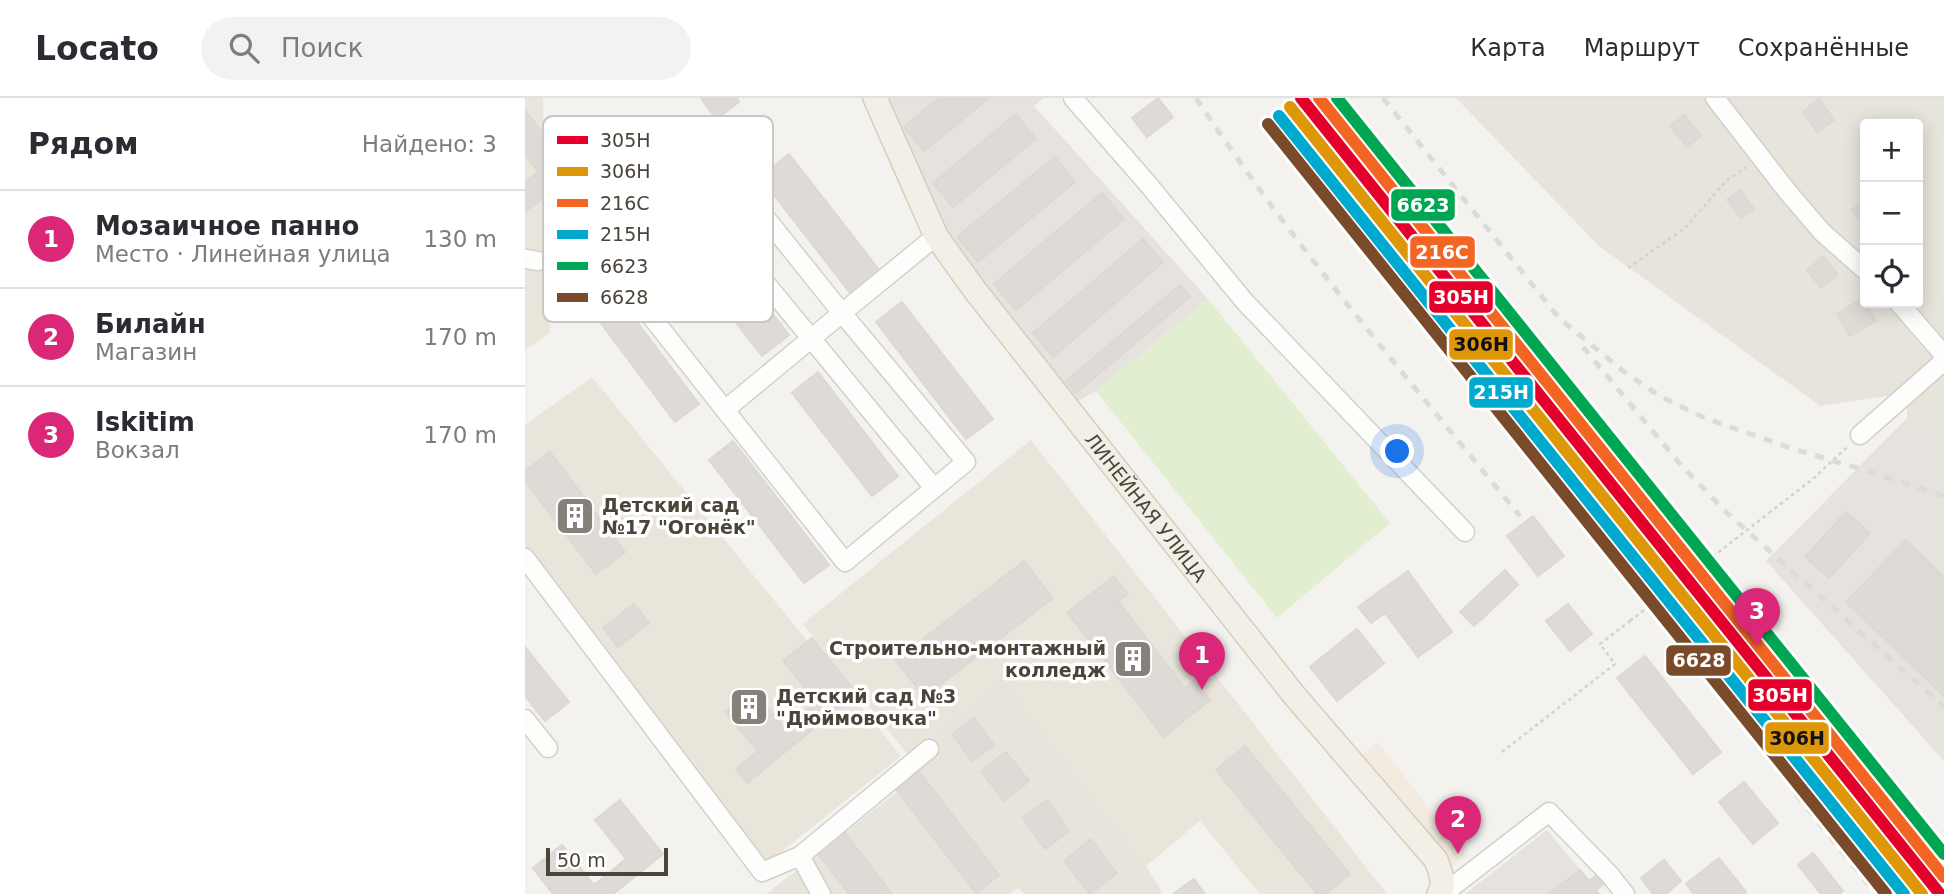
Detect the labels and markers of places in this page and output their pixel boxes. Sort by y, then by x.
place label: Детский сад №17 "Огонёк" [602,494,756,538]
building icon: Детский сад №17 "Огонёк" [554,495,596,537]
pin: 3 [1734,588,1780,646]
pin: 1 [1179,632,1225,690]
place label: Строительно-монтажный колледж [829,637,1106,681]
building icon: Строительно-монтажный колледж [1112,638,1154,680]
place label: Детский сад №3 "Дюймовочка" [776,685,956,729]
building icon: Детский сад №3 "Дюймовочка" [728,686,770,728]
pin: 2 [1435,796,1481,854]

